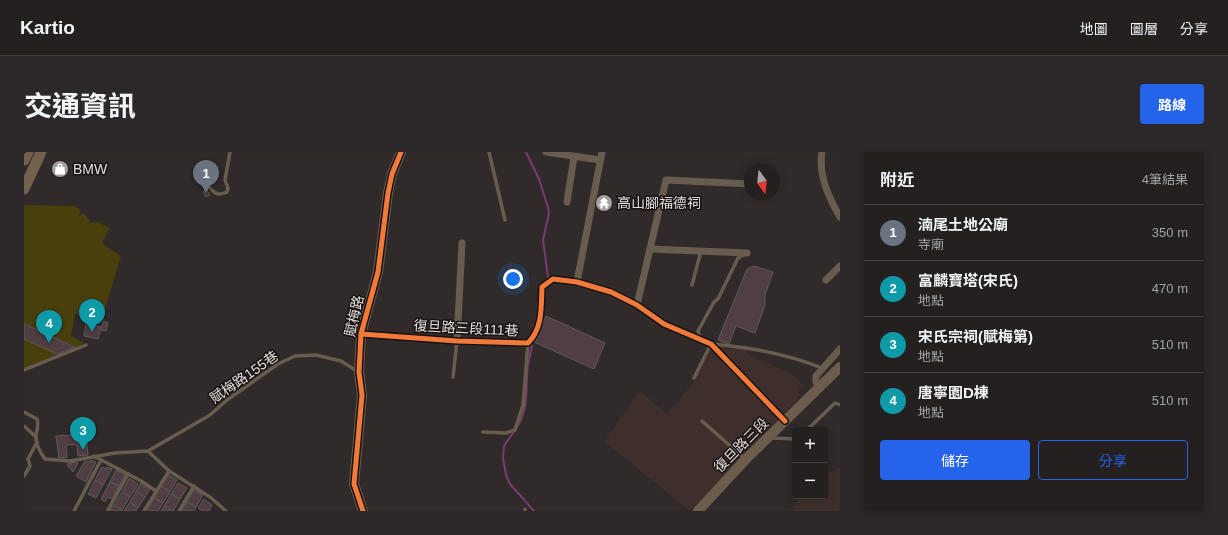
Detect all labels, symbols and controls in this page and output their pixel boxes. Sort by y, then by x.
text: Kartio [20,17,75,38]
text: 地圖 [1080,21,1108,37]
text: 圖層 [1130,21,1158,37]
text: 分享 [1180,21,1208,37]
button: 路線 [1140,84,1204,124]
text: 交通資訊 [24,91,136,122]
shop icon: BMW [50,159,70,179]
pin: 1 [193,160,219,193]
place label: BMW [73,161,108,177]
north arrow [744,164,780,200]
text: 附近 [880,171,914,190]
text: 4筆結果 [1142,172,1188,187]
temple icon: 高山腳福德祠 [594,193,614,213]
place label: 高山腳福德祠 [617,195,701,211]
text: 湳尾土地公廟 [918,216,1008,233]
text: 1 [889,225,897,240]
text: 350 m [1152,225,1188,240]
text: 寺廟 [918,237,944,252]
your location [503,269,523,289]
text: 富麟寶塔(宋氏) [918,272,1018,289]
text: 2 [889,281,897,296]
text: 470 m [1152,281,1188,296]
text: 地點 [918,293,944,308]
street label: 賦梅路 [341,294,367,338]
pin: 2 [79,299,105,332]
pin: 4 [36,310,62,343]
street label: 復旦路三段111巷 [413,317,519,339]
text: 宋氏宗祠(賦梅第) [918,328,1033,345]
text: 3 [889,337,897,352]
text: 510 m [1152,337,1188,352]
street label: 賦梅路155巷 [207,348,281,406]
text: 地點 [918,349,944,364]
text: 唐寧園D棟 [918,384,989,401]
text: 4 [889,393,897,408]
text: 510 m [1152,393,1188,408]
text: 地點 [918,405,944,420]
street label: 復旦路三段 [711,415,771,475]
pin: 3 [70,417,96,450]
map controls [792,427,828,499]
button: + [792,427,828,463]
button: 儲存 [880,440,1030,480]
button: 分享 [1038,440,1188,480]
button: − [792,463,828,499]

